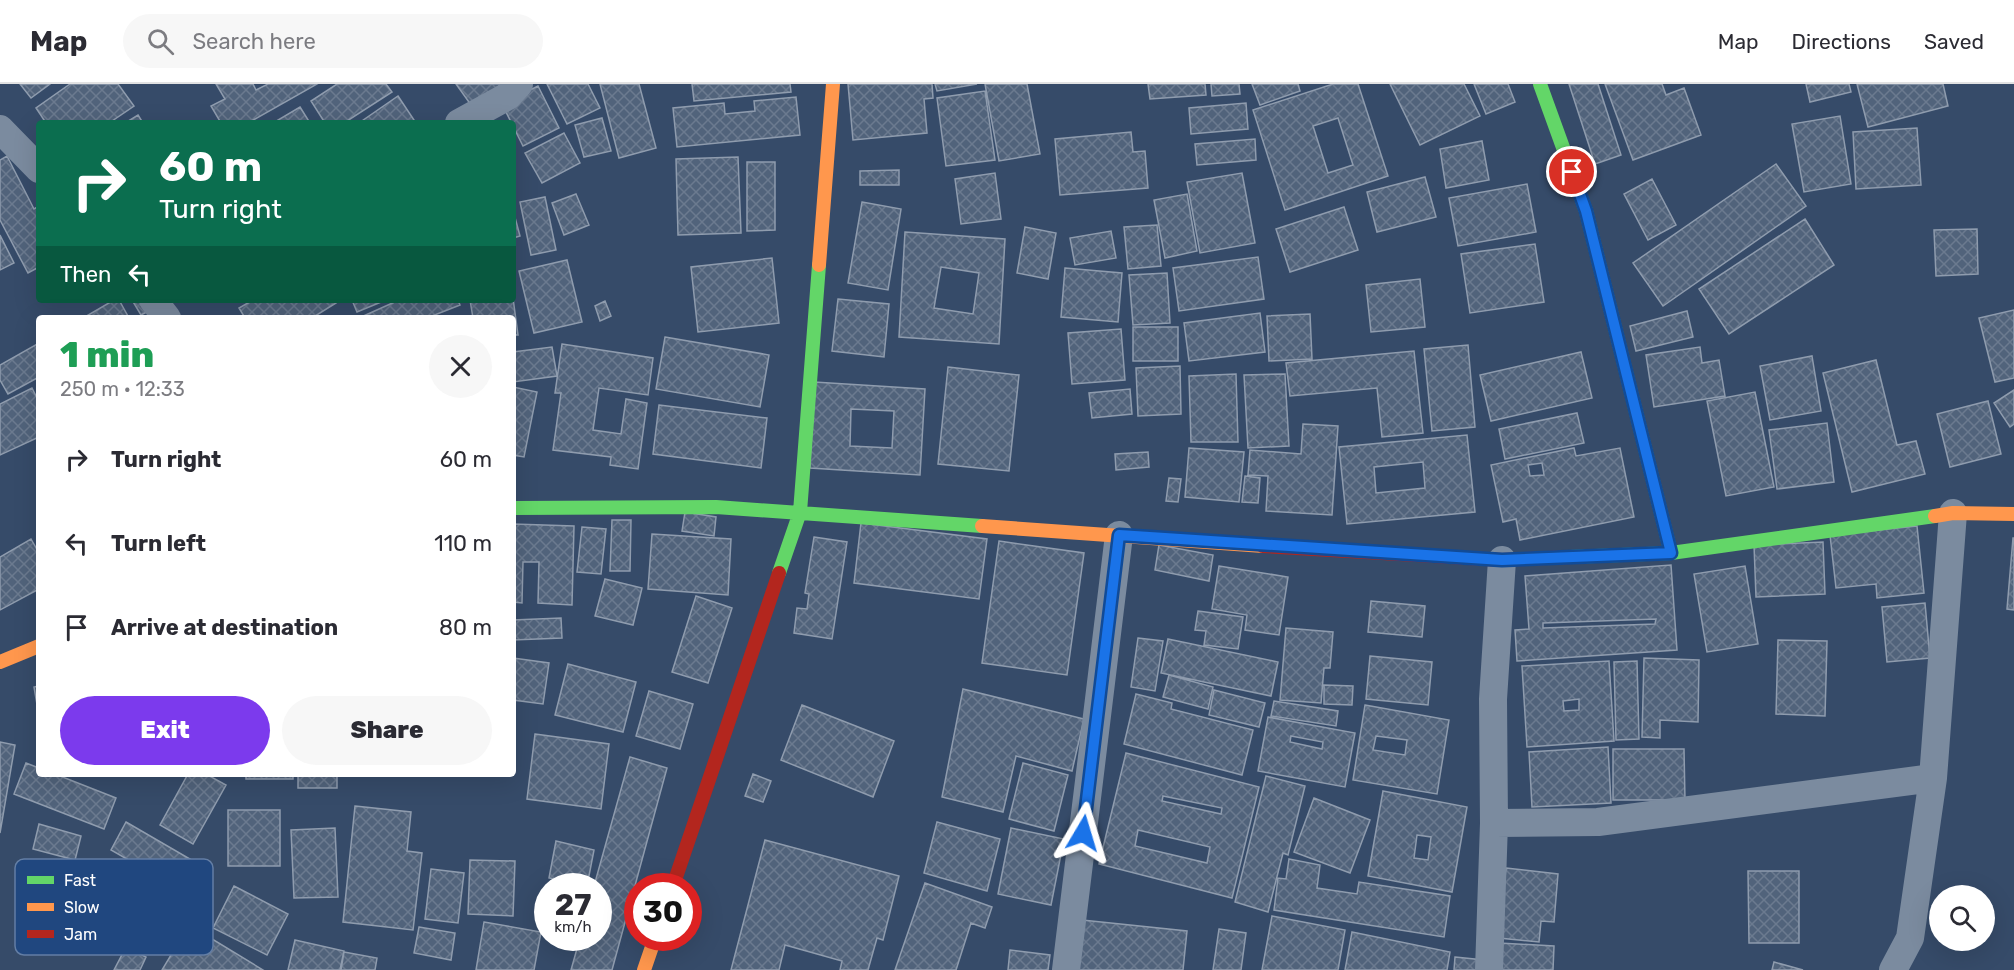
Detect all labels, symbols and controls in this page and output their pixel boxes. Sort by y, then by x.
search box [123,14,543,68]
text: Map [30,25,87,58]
icon: search [144,25,177,58]
text: Search here [192,28,316,55]
text: Map [1718,29,1759,54]
text: Directions [1792,29,1891,54]
text: Saved [1924,29,1984,54]
text: 60 m [159,142,262,192]
icon: right [60,144,138,222]
pin [1546,146,1597,197]
icon: arrive [1555,155,1588,188]
text: Turn right [159,193,282,225]
icon: left [123,258,156,291]
text: Then [60,261,111,288]
text: 1 min [60,333,154,376]
button: close [429,335,492,398]
text: 250 m · 12:33 [60,377,185,401]
icon: right [60,443,93,476]
text: Turn right [111,446,221,473]
text: 60 m [440,446,492,473]
icon: left [60,527,93,560]
text: Turn left [111,530,206,557]
text: 110 m [434,530,492,557]
icon: arrive [60,611,93,644]
text: Arrive at destination [111,614,338,641]
text: 80 m [439,614,492,641]
button: Exit [60,696,270,765]
button: Share [282,696,492,765]
position arrow [1051,801,1115,865]
legend [15,859,213,955]
text: Fast [64,871,96,890]
speed limit sign: 30 [624,873,702,951]
map controls [1929,885,1995,951]
button: search [1929,885,1995,951]
text: 27 [555,887,591,923]
text: Slow [64,898,100,917]
text: km/h [554,918,592,936]
text: Jam [64,925,97,944]

